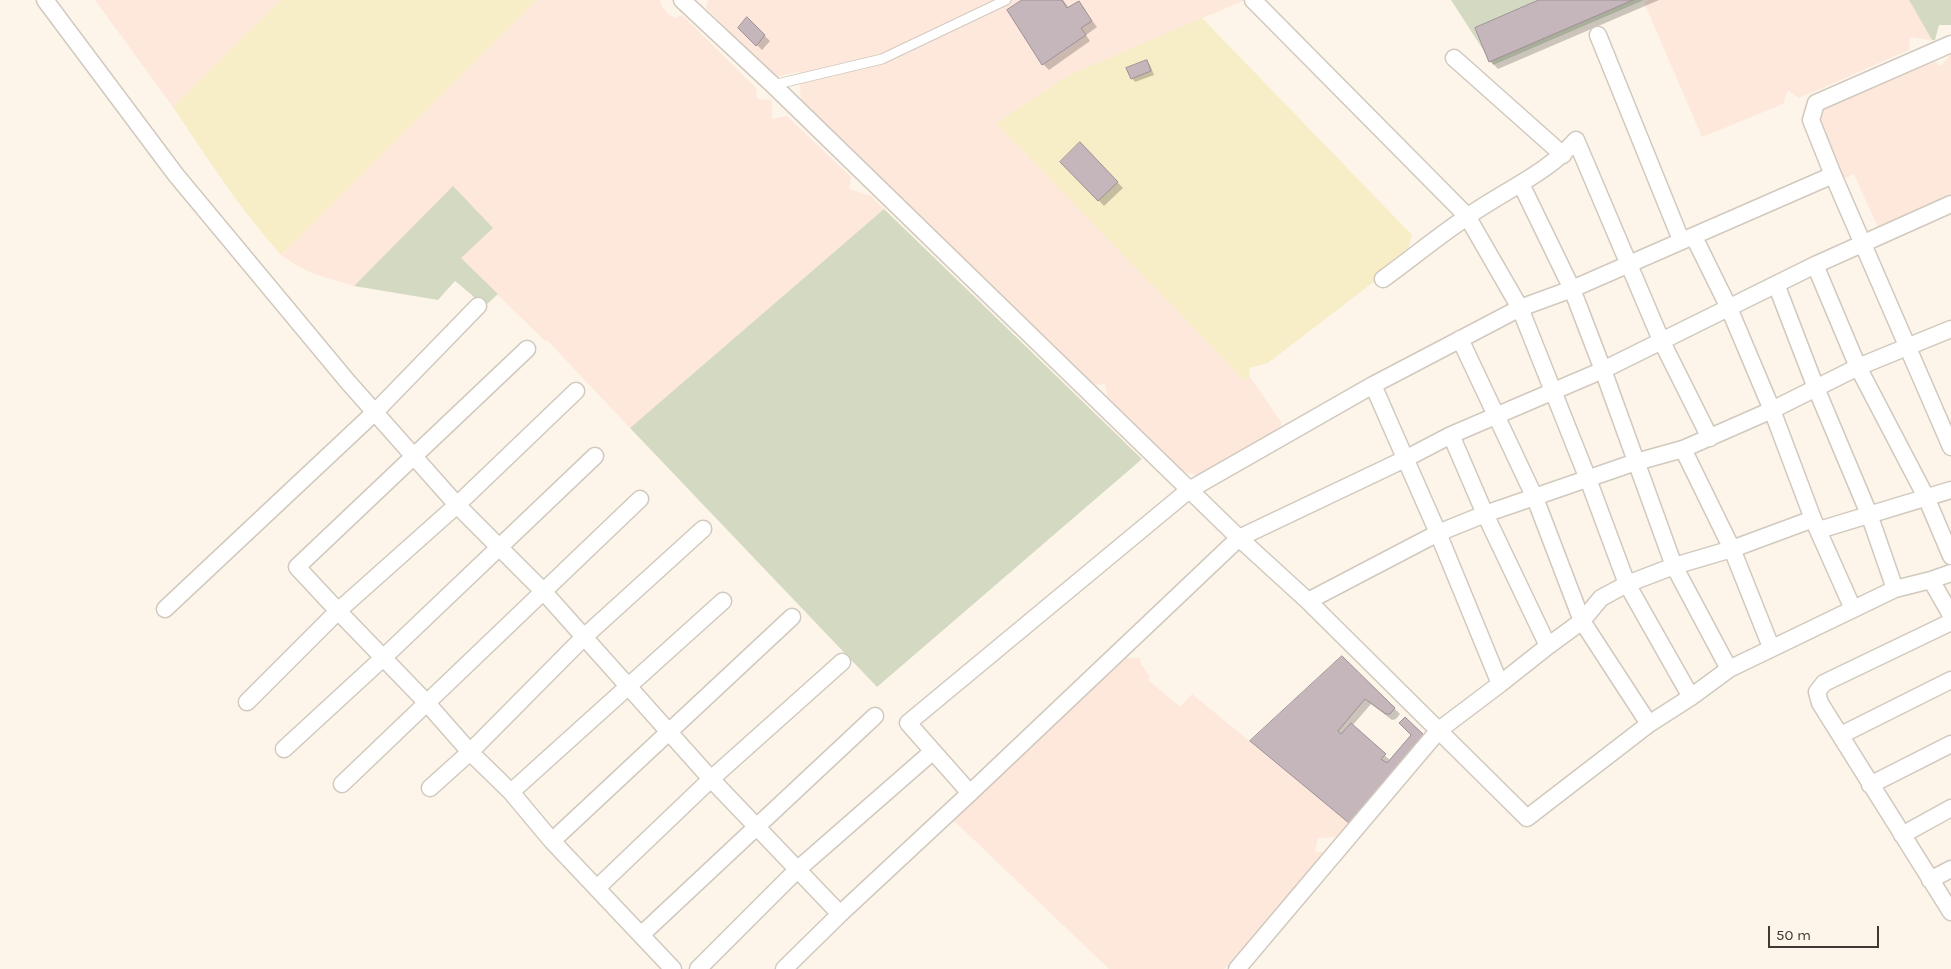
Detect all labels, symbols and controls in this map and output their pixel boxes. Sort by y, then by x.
scale bar [1771,916,1882,948]
text: 50 m [1776,926,1811,944]

